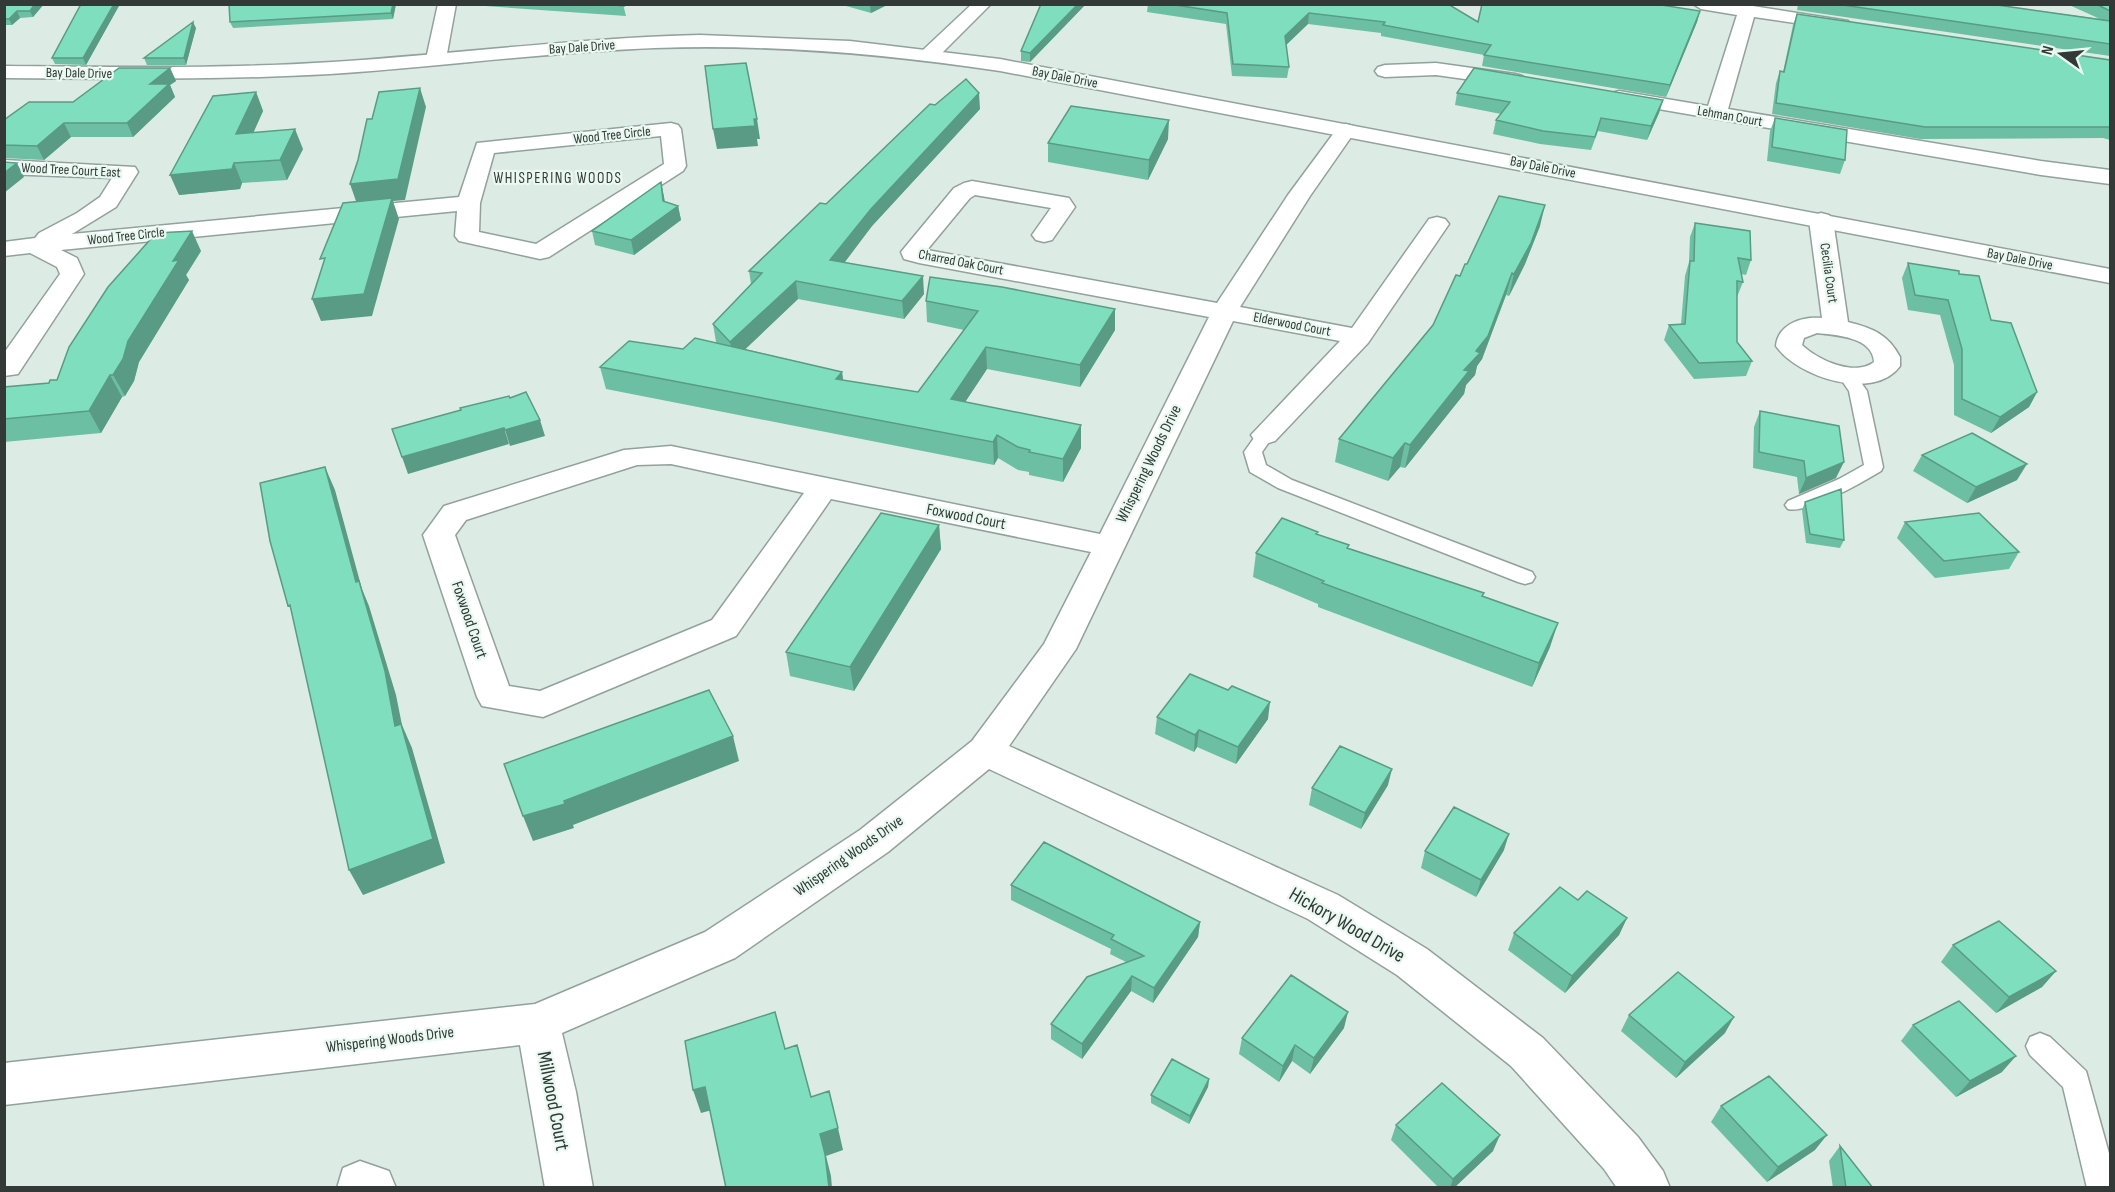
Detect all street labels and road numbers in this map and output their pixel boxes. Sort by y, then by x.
street label: Bay Dale Drive [548,36,616,58]
street label: Bay Dale Drive [1031,62,1099,92]
street label: Bay Dale Drive [46,64,112,82]
street label: Lehman Court [1696,102,1764,130]
street label: Wood Tree Circle [573,122,651,148]
street label: Bay Dale Drive [1509,152,1577,182]
street label: Wood Tree Court East [21,159,121,181]
street label: Wood Tree Circle [87,223,165,249]
street label: Cecilia Court [1816,242,1842,304]
street label: Bay Dale Drive [1986,244,2054,274]
street label: Charred Oak Court [917,245,1005,279]
street label: Elderwood Court [1252,308,1332,340]
street label: Whispering Woods Drive [1112,402,1186,526]
street label: Foxwood Court [925,500,1007,534]
street label: Foxwood Court [447,579,491,661]
street label: Whispering Woods Drive [791,811,907,901]
street label: Hickory Wood Drive [1285,882,1409,968]
street label: Whispering Woods Drive [325,1023,455,1057]
street label: Millwood Court [532,1049,574,1153]

